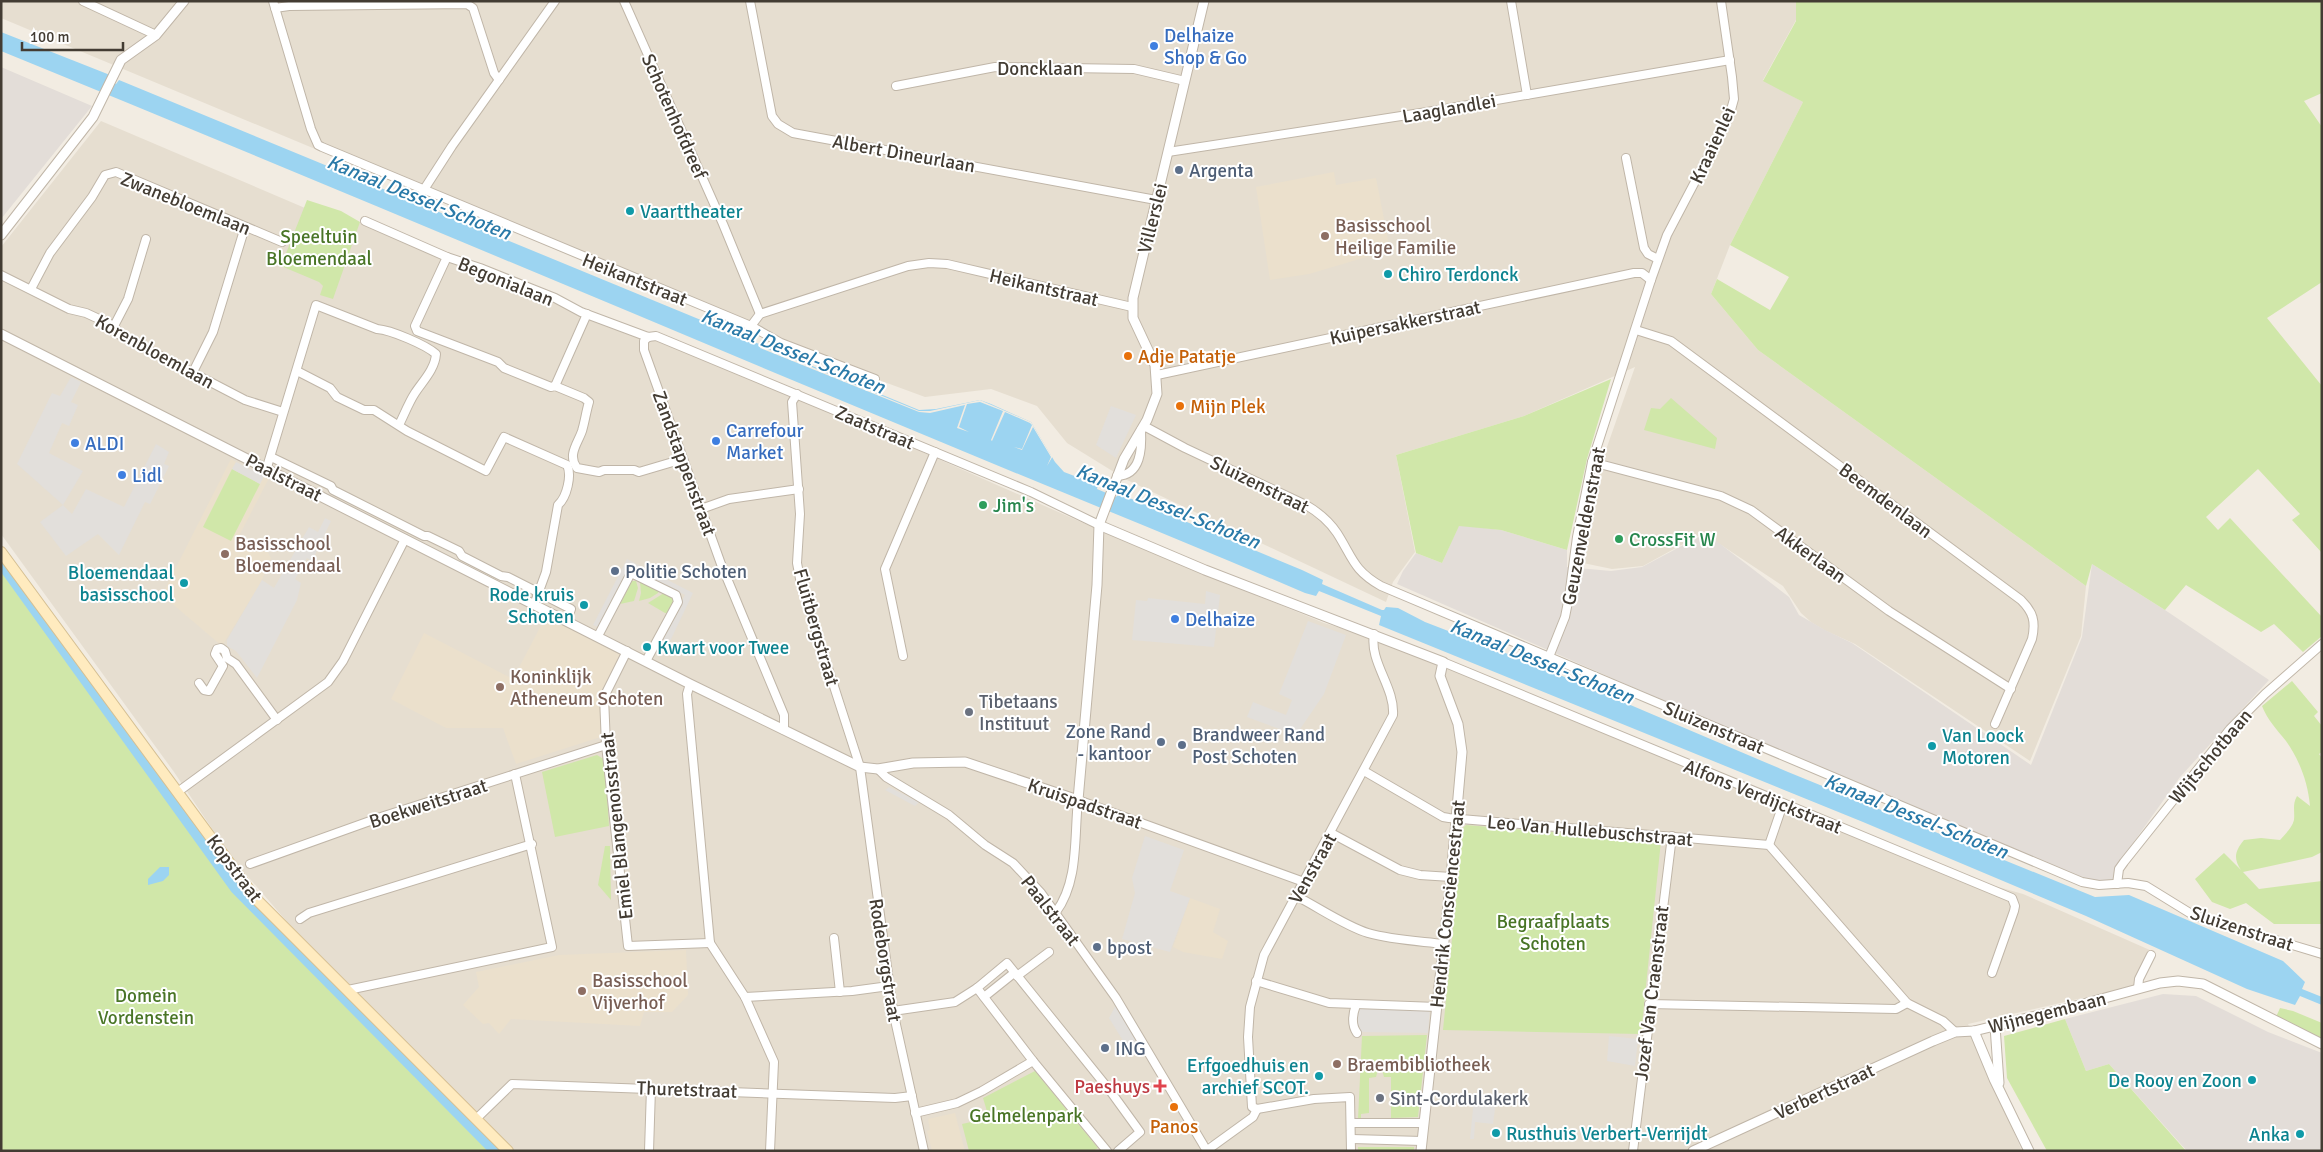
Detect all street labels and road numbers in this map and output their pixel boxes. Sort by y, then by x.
street label: Schotenhofdreef [636,50,713,184]
street label: Doncklaan [997,57,1083,81]
street label: Laaglandlei [1400,89,1498,129]
street label: Kraaienlei [1685,103,1741,188]
street label: Albert Dineurlaan [830,130,977,178]
street label: Zwanebloemlaan [117,167,254,241]
street label: Villerslei [1133,181,1173,256]
street label: Heikantstraat [579,248,691,312]
street label: Begonialaan [454,252,557,312]
street label: Heikantstraat [987,264,1101,312]
street label: Kuipersakkerstraat [1328,295,1483,351]
street label: Korenbloemlaan [91,309,218,395]
street label: Zandstappenstraat [647,388,722,539]
street label: Zaatstraat [831,401,918,455]
street label: Geuzenveldenstraat [1557,445,1611,607]
street label: Paalstraat [241,448,326,508]
street label: Sluizenstraat [1206,451,1313,519]
street label: Beemdenlaan [1834,458,1937,544]
street label: Akkerlaan [1770,521,1851,589]
street label: Fluitbergstraat [788,566,844,689]
street label: Sluizenstraat [1660,696,1768,760]
street label: Wijtschotbaan [2164,704,2257,809]
street label: Emiel Blangenoisstraat [595,731,639,921]
street label: Alfons Verdijckstraat [1680,754,1846,840]
street label: Boekweitstraat [366,773,491,834]
street label: Kruispadstraat [1024,773,1145,835]
street label: Hendrik Consciencestraat [1425,799,1471,1009]
street label: Leo Van Hullebuschstraat [1486,810,1694,852]
street label: Venstraat [1284,829,1342,908]
street label: Kopstraat [201,830,268,907]
street label: Paalstraat [1015,871,1085,951]
street label: Rodeborgstraat [863,897,907,1024]
street label: Sluizenstraat [2187,901,2297,957]
street label: Jozef Van Craenstraat [1629,904,1675,1082]
street label: Wijnegembaan [1986,987,2109,1039]
street label: Verbertstraat [1771,1058,1879,1126]
street label: Thuretstraat [636,1076,738,1104]

